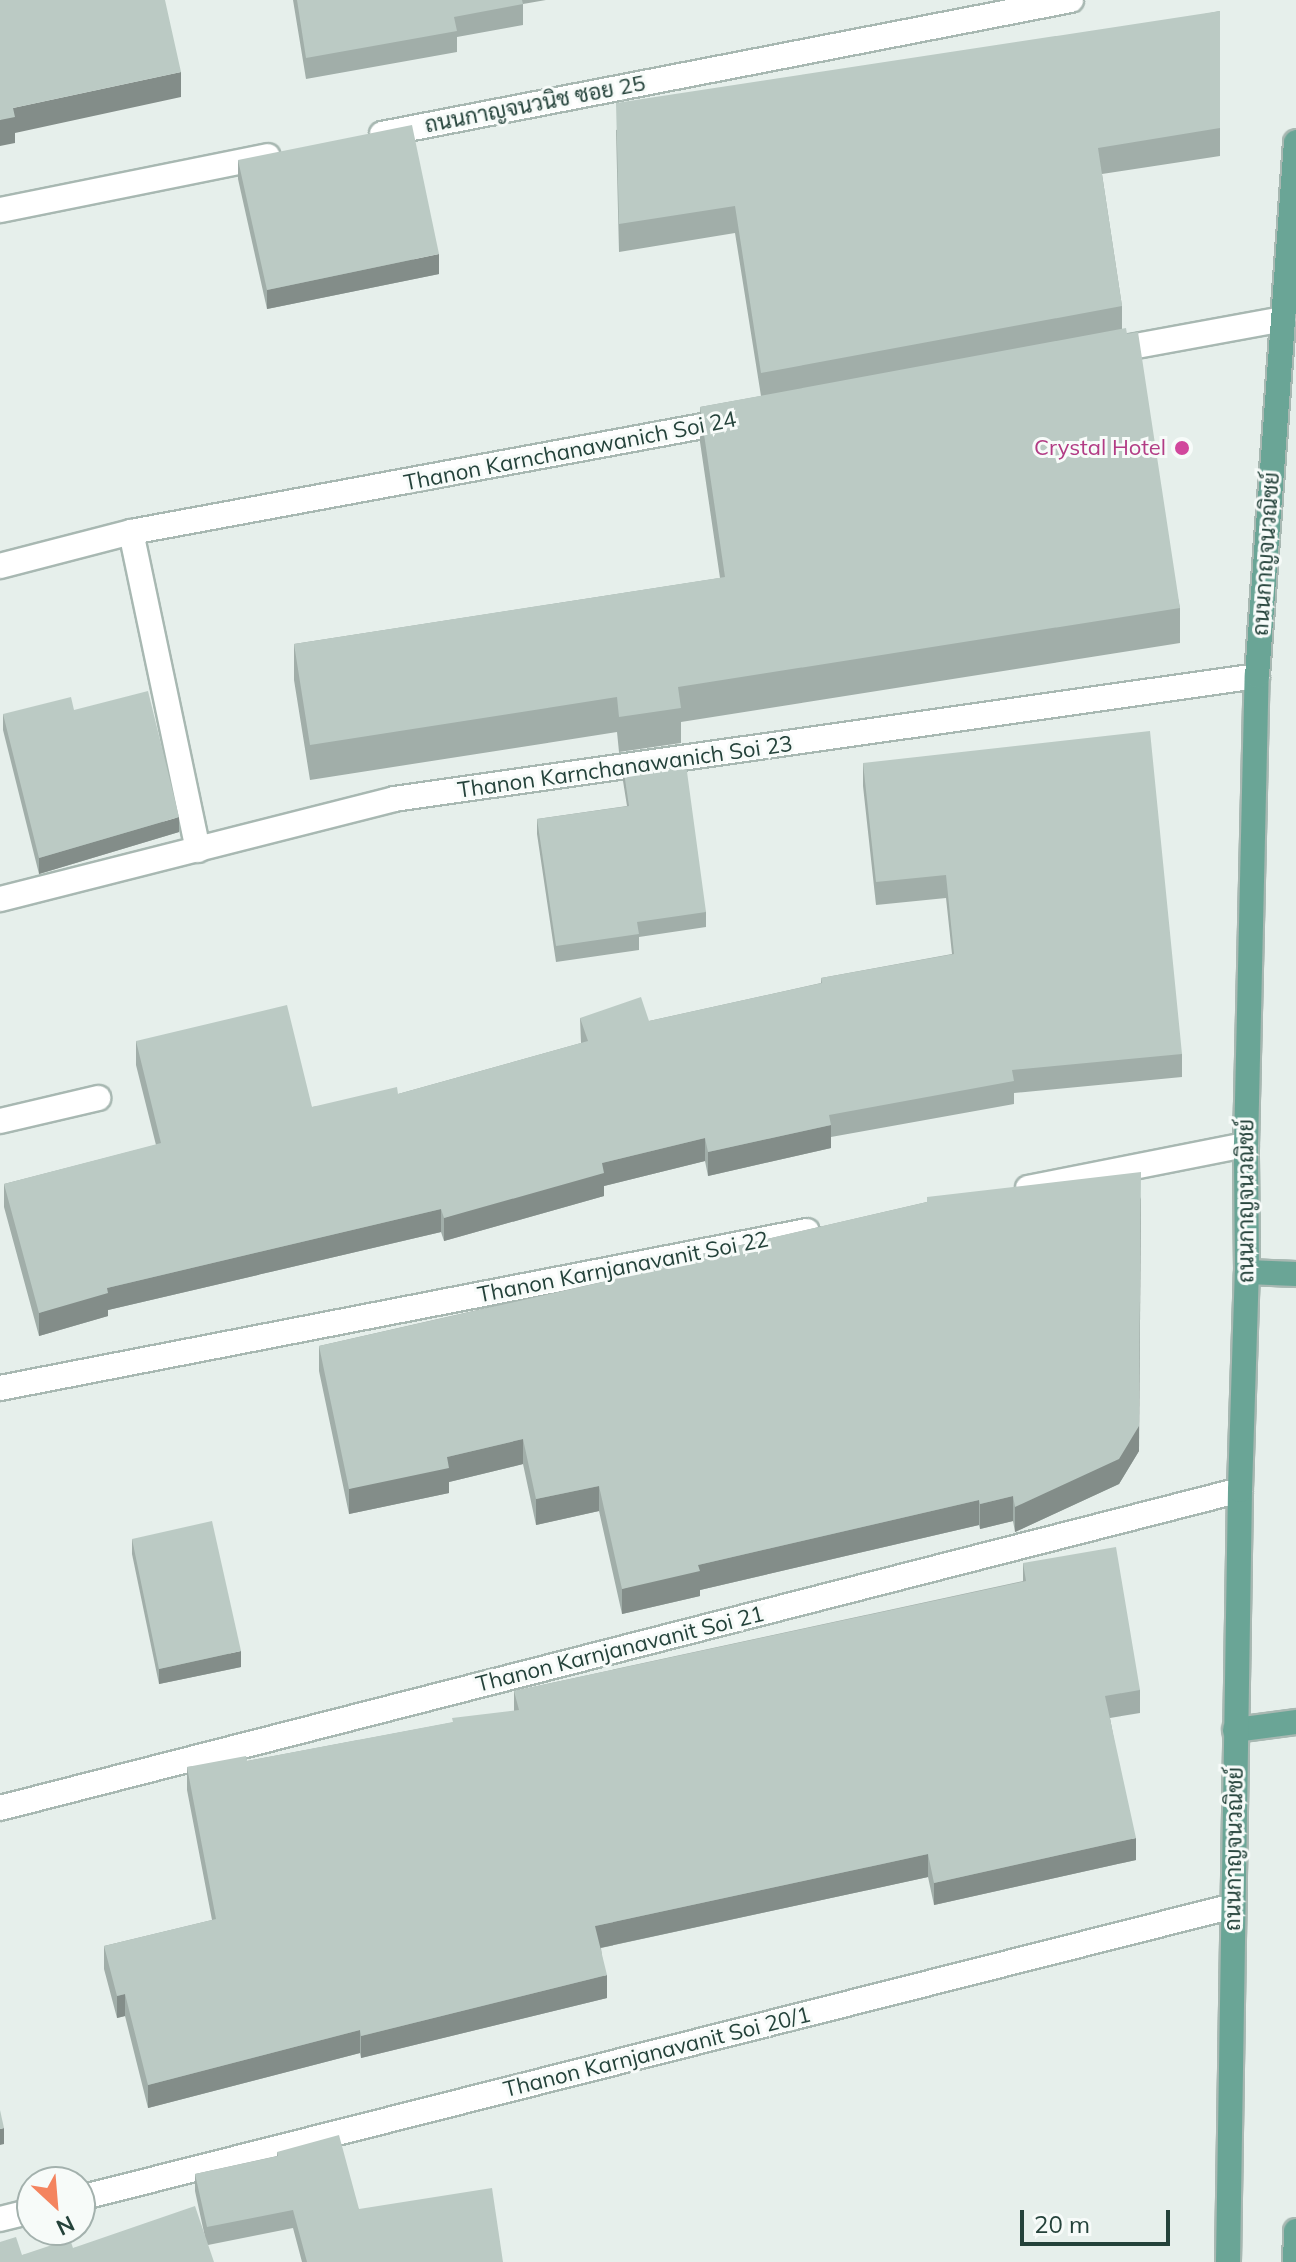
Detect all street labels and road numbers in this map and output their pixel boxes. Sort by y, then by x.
street label: ถนนกาญจนวนิช ซอย 25 [422,70,648,138]
street label: Thanon Karnchanawanich Soi 24 [402,406,738,496]
street label: ถนนกาญจนวณิชย์ [1247,471,1285,637]
street label: Thanon Karnchanawanich Soi 23 [456,730,794,804]
street label: ถนนกาญจนวณิชย์ [1233,1119,1259,1283]
street label: Thanon Karnjanavanit Soi 22 [475,1226,771,1308]
street label: Thanon Karnjanavanit Soi 21 [473,1600,767,1698]
street label: ถนนกาญจนวณิชย์ [1219,1767,1249,1931]
street label: Thanon Karnjanavanit Soi 20/1 [501,2001,813,2103]

